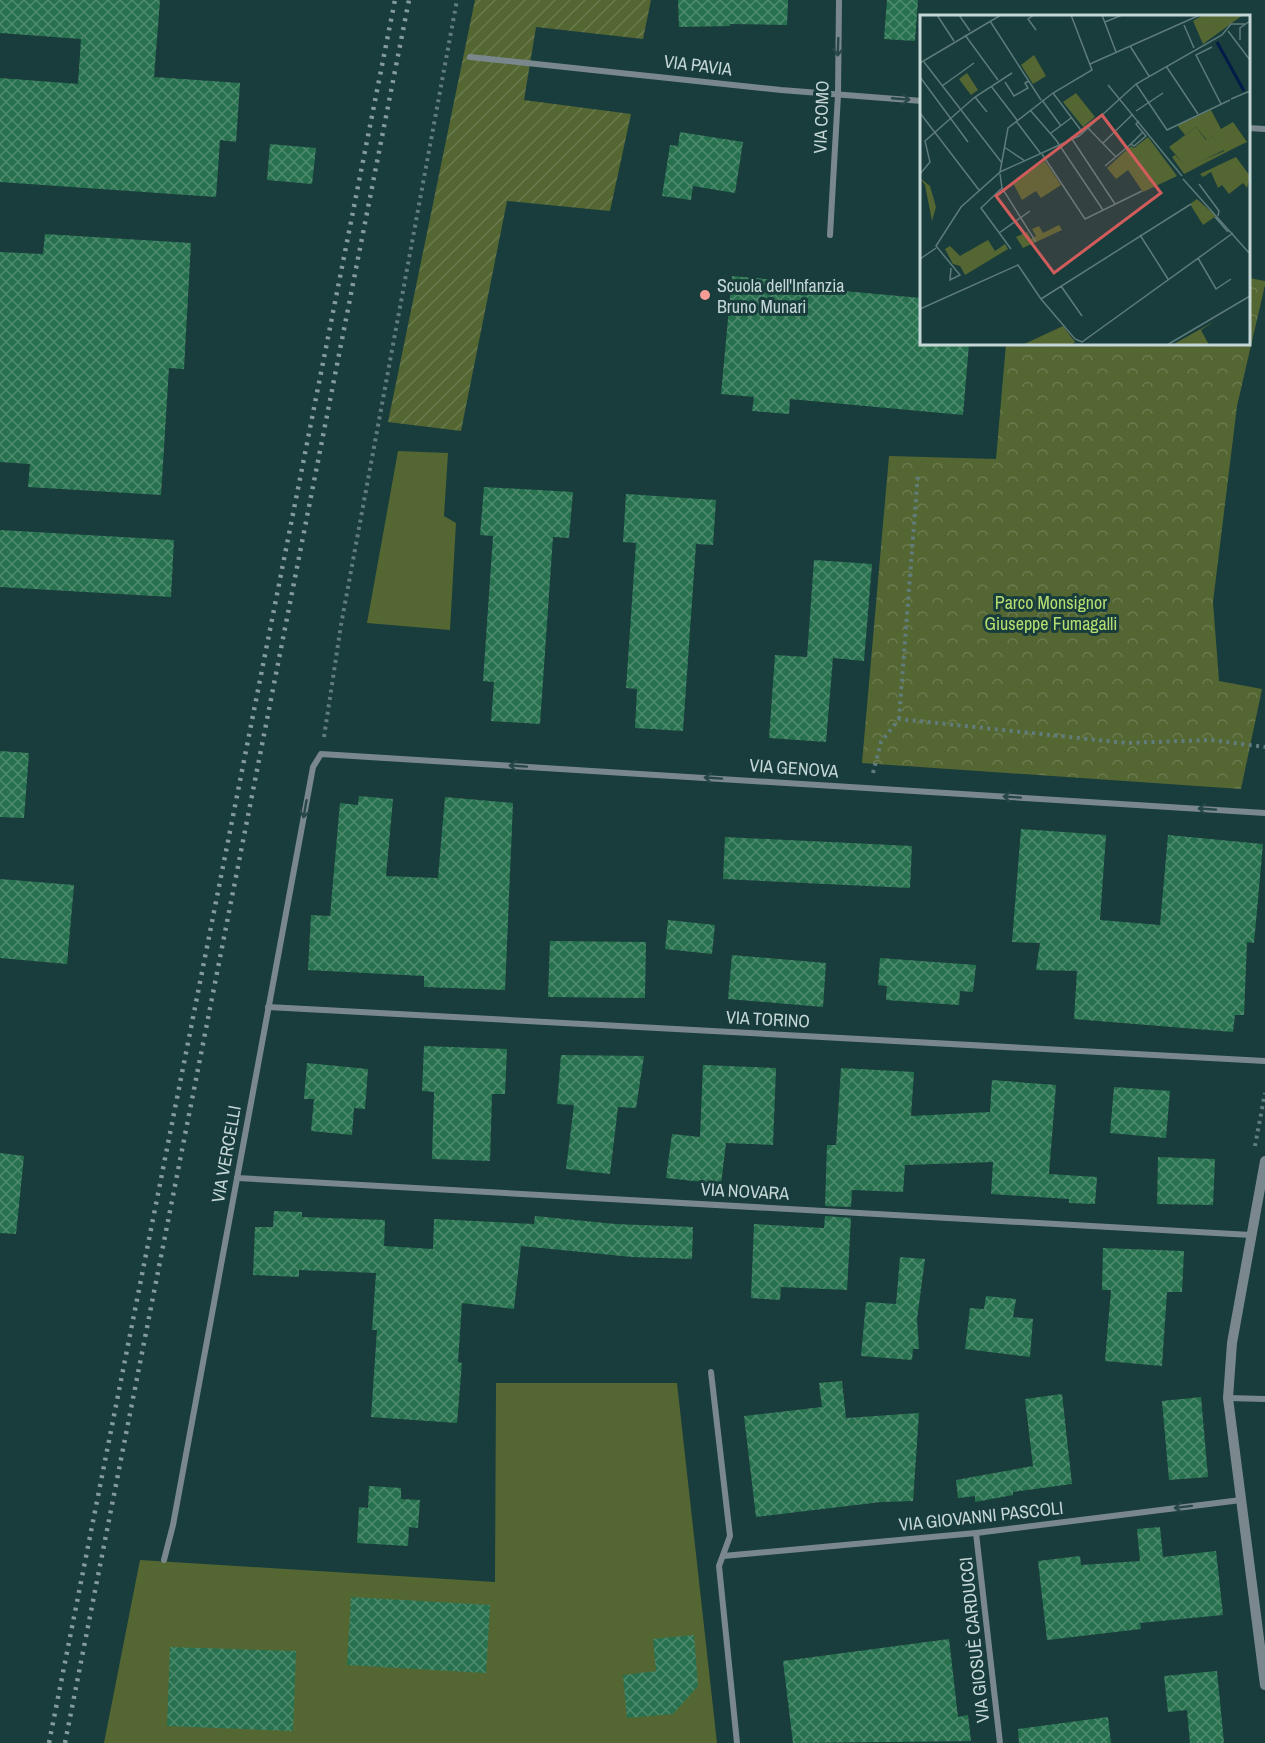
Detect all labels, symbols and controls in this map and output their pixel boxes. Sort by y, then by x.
inset map [920,15,1250,345]
one-way arrow [832,37,843,57]
street label: VIA PAVIA [663,48,734,82]
street label: VIA COMO [807,80,835,154]
one-way arrow [890,94,910,105]
place label: Scuola dell'Infanzia Bruno Munari [717,273,845,319]
marker: Scuola dell'Infanzia Bruno Munari [698,288,712,302]
park label: Parco Monsignor Giuseppe Fumagalli [985,590,1117,636]
street label: VIA GENOVA [749,752,840,784]
one-way arrow [508,760,528,771]
one-way arrow [703,773,723,784]
one-way arrow [1003,791,1022,802]
one-way arrow [299,799,310,819]
one-way arrow [1197,804,1217,815]
street label: VIA TORINO [725,1004,811,1034]
street label: VIA VERCELLI [205,1103,247,1205]
street label: VIA NOVARA [700,1176,790,1206]
street label: VIA GIOVANNI PASCOLI [898,1495,1064,1537]
one-way arrow [1174,1502,1193,1513]
street label: VIA GIOSUÈ CARDUCCI [953,1556,995,1724]

